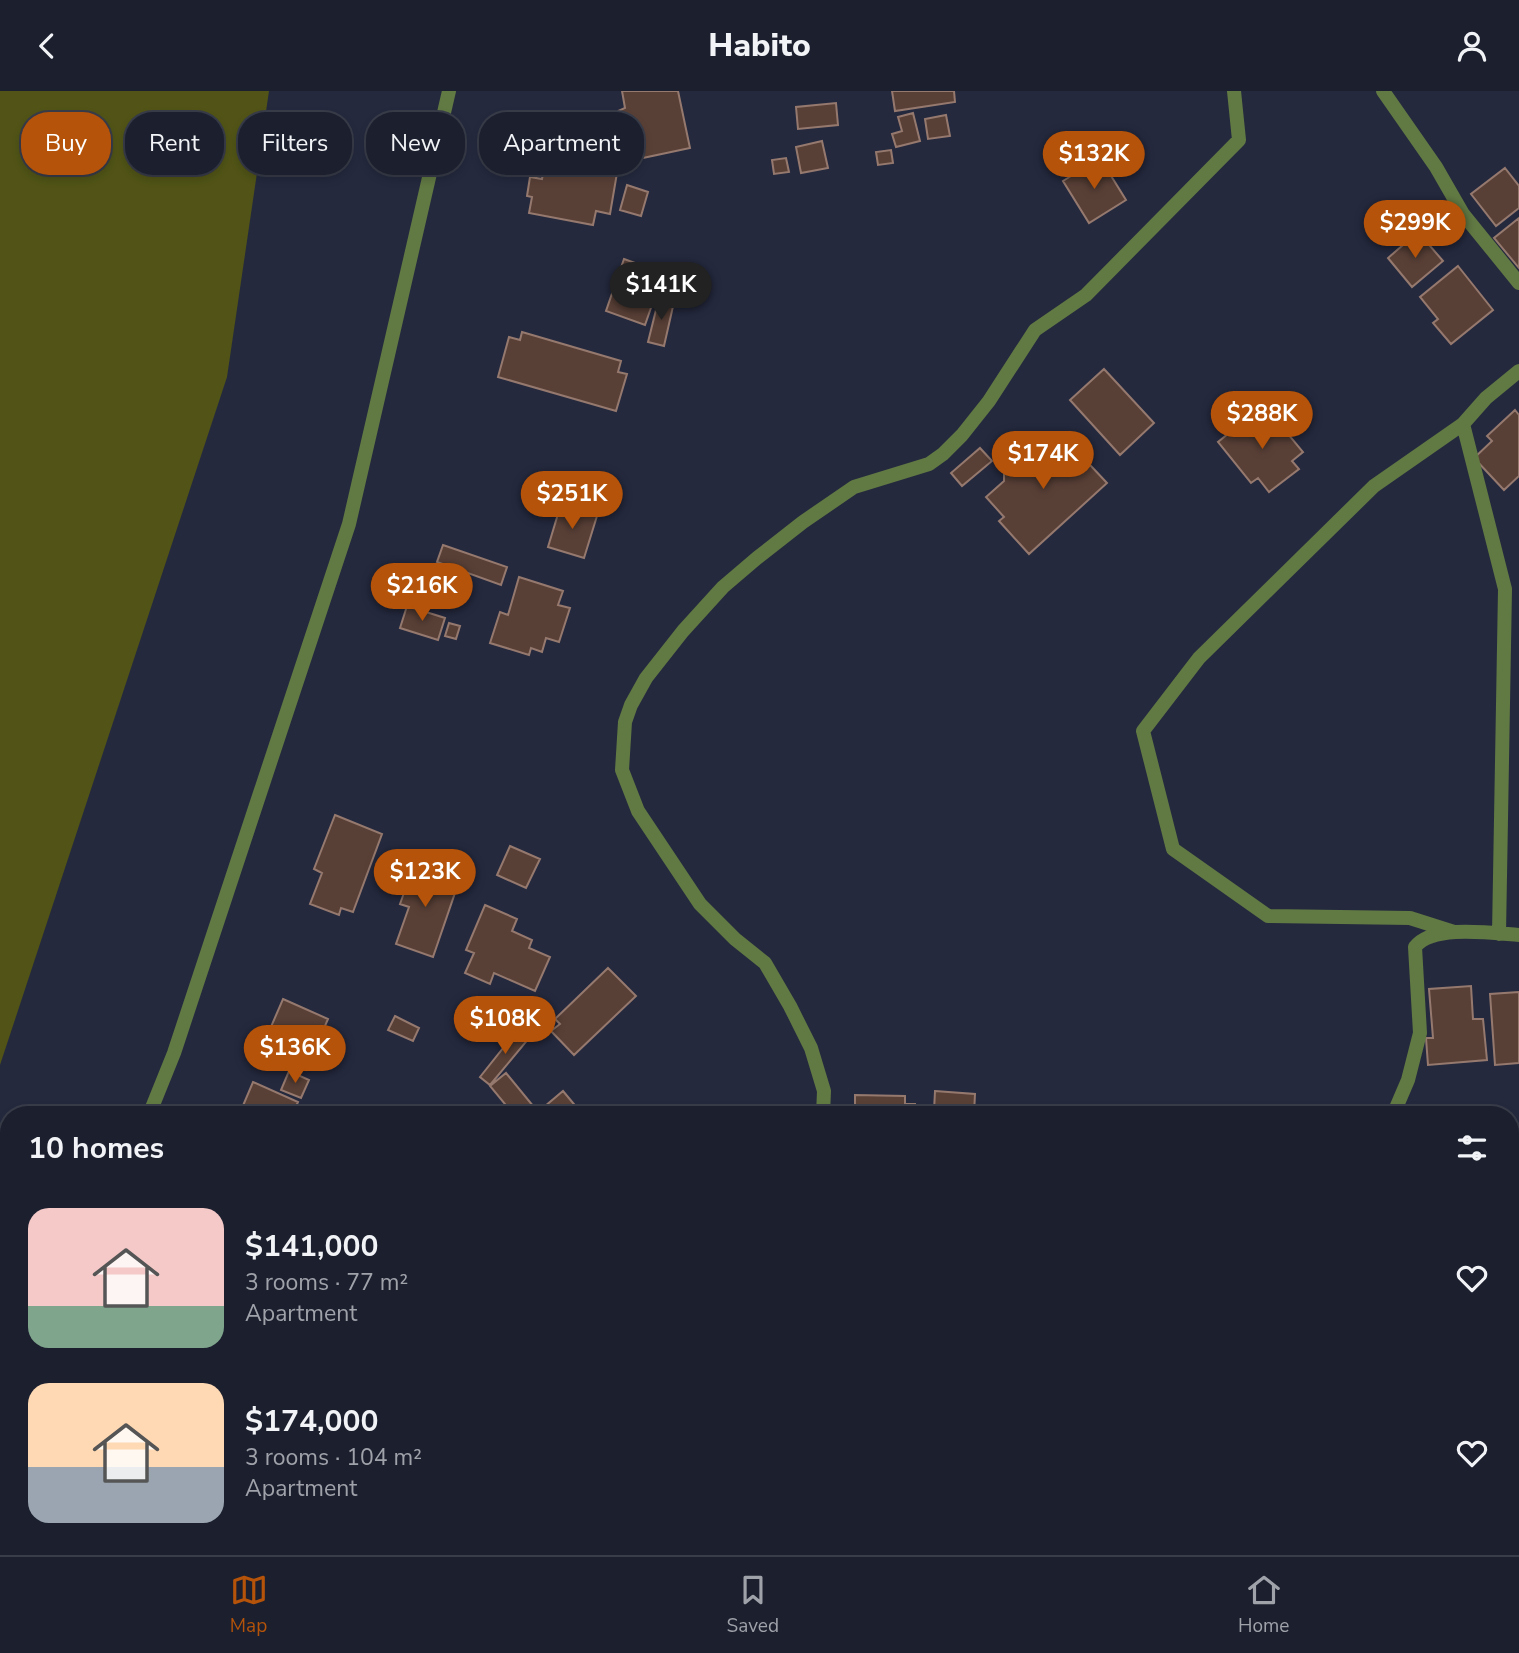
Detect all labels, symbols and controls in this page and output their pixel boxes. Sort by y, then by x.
text: Habito [708,24,811,67]
icon: back [28,27,66,65]
icon: person [1453,27,1491,65]
chip: Buy [21,112,111,175]
chip: Rent [125,112,224,175]
chip: Filters [238,112,352,175]
chip: New [366,112,465,175]
chip: Apartment [479,112,644,175]
pin: $132K [1045,132,1143,191]
text: $132K [1059,138,1129,169]
pin: $299K [1366,201,1464,260]
text: $299K [1380,207,1450,238]
pin: $141K [612,263,710,322]
text: $141K [626,269,696,300]
pin: $288K [1213,391,1311,451]
text: $288K [1227,398,1297,429]
pin: $174K [994,431,1092,491]
text: $174K [1008,438,1078,469]
pin: $251K [523,471,621,531]
text: $251K [537,478,607,509]
pin: $216K [373,563,471,623]
text: $216K [387,570,457,601]
pin: $123K [376,849,474,909]
text: $123K [390,856,460,887]
pin: $108K [456,997,554,1056]
text: $108K [470,1003,540,1034]
pin: $136K [246,1025,344,1085]
text: $136K [260,1032,330,1063]
text: 10 homes [28,1128,164,1169]
icon: filters [1453,1129,1491,1167]
text: $141,000 [245,1226,378,1267]
icon: home [84,1236,168,1320]
icon: heart [1453,1259,1491,1297]
text: 3 rooms · 77 m² [245,1267,408,1298]
text: Apartment [245,1298,357,1329]
text: $174,000 [245,1401,378,1442]
icon: home [84,1411,168,1495]
icon: heart [1453,1434,1491,1472]
text: 3 rooms · 104 m² [245,1442,422,1473]
text: Apartment [245,1473,357,1504]
tab: Map [230,1571,268,1639]
tab: Saved [727,1571,779,1639]
tab: Home [1238,1571,1289,1639]

